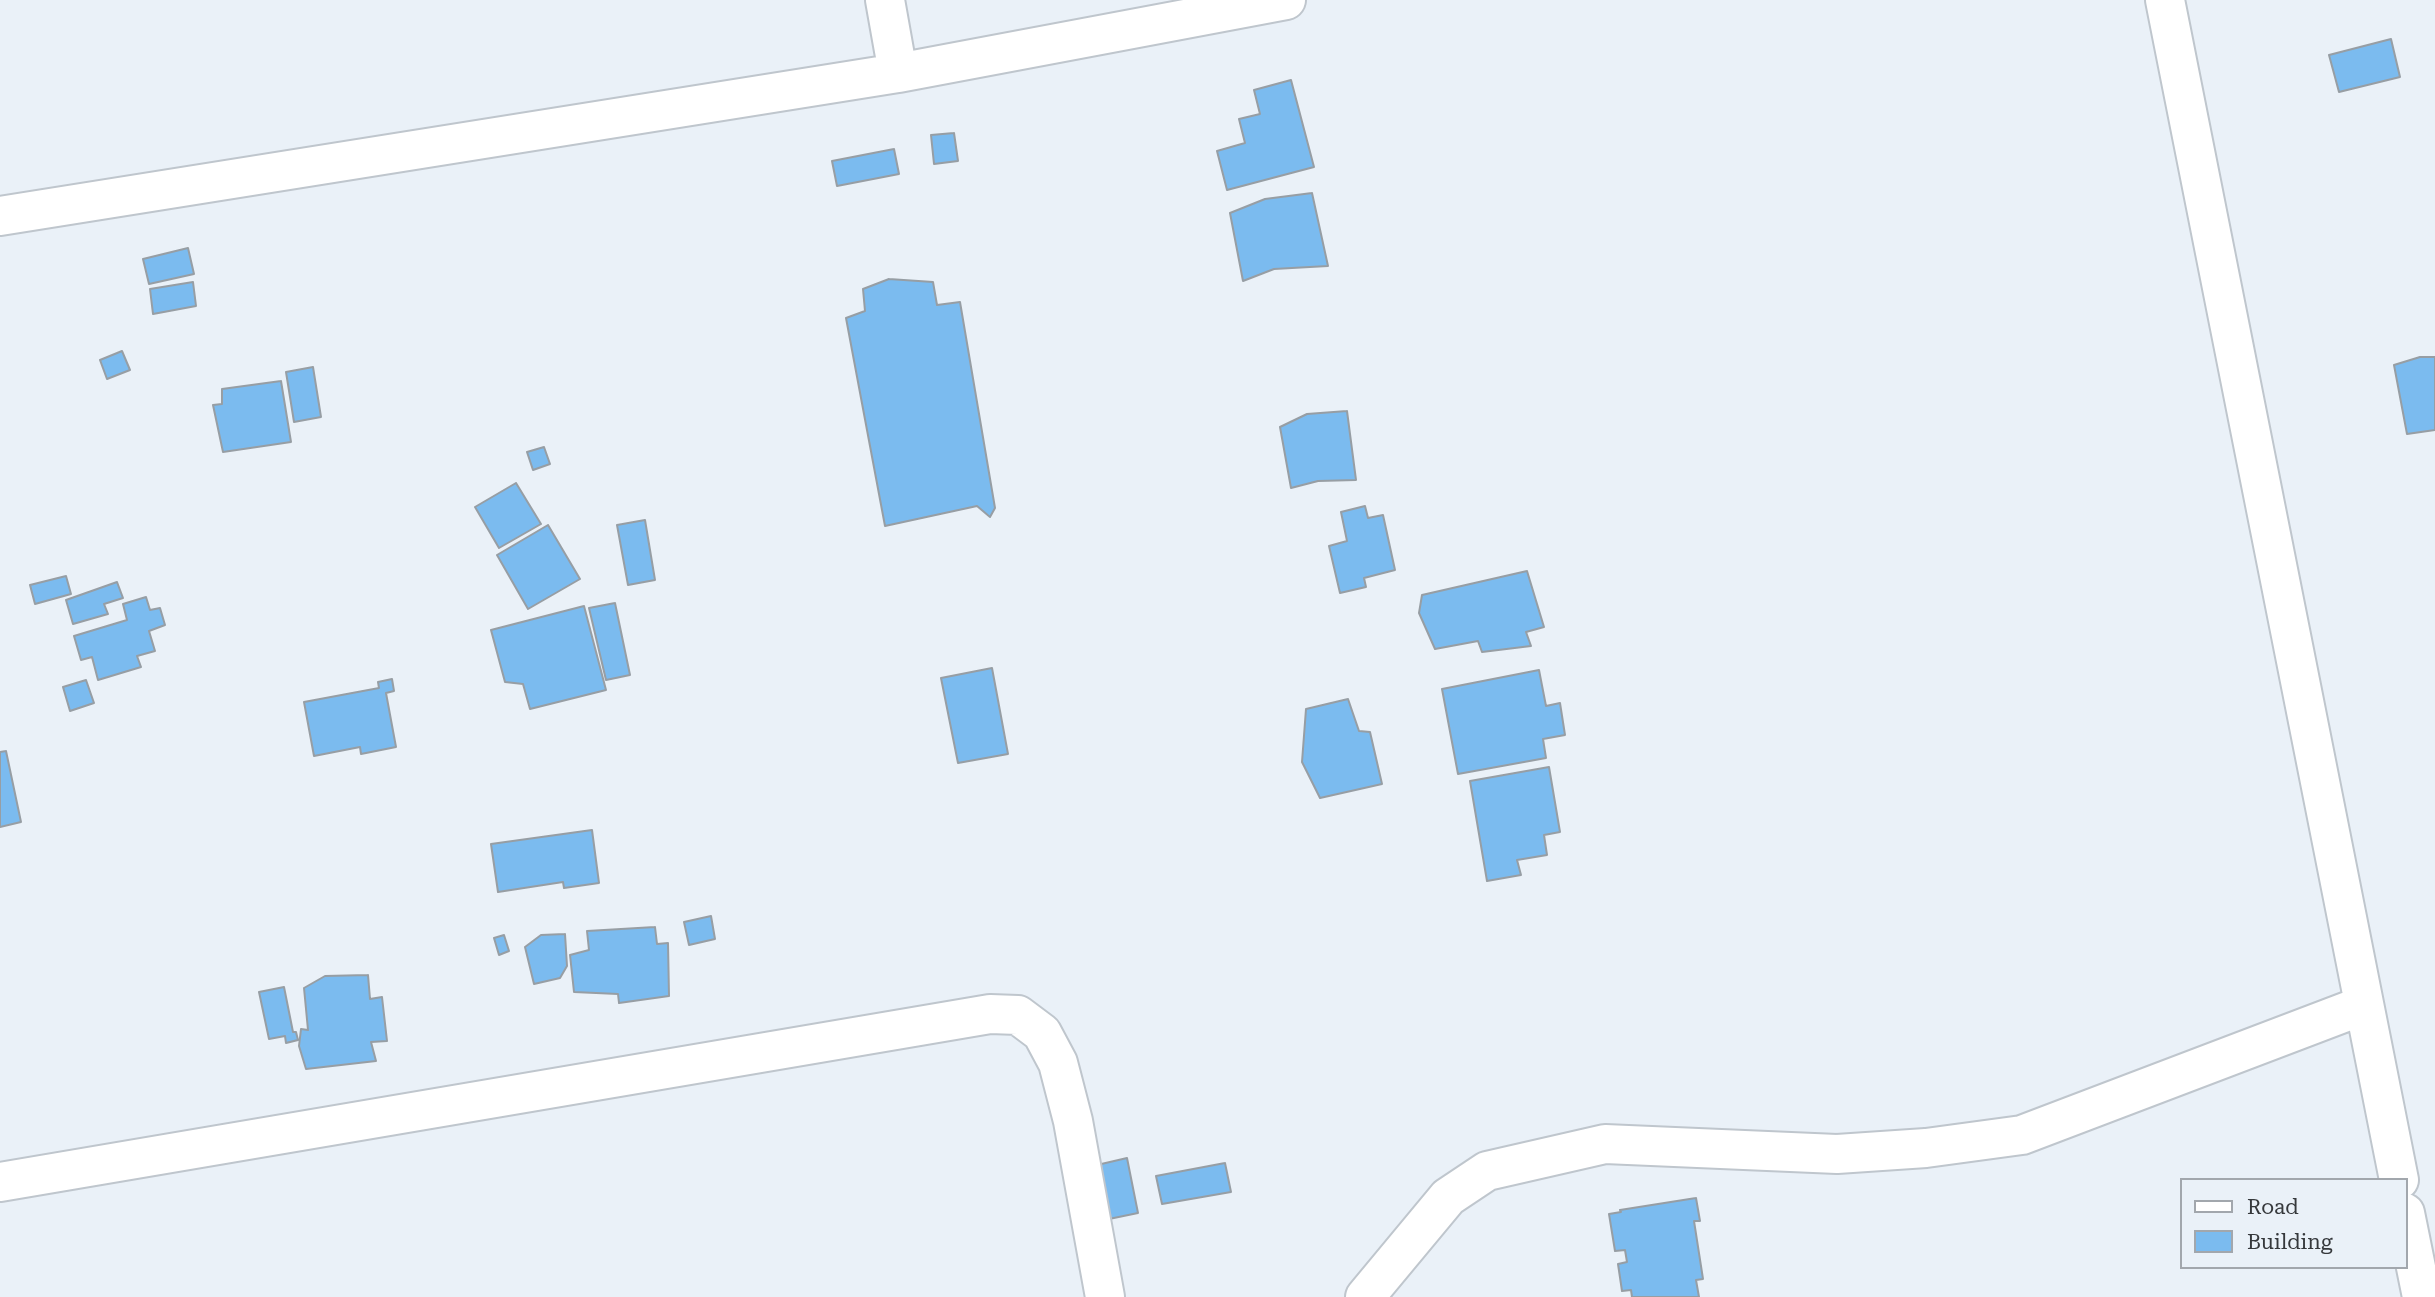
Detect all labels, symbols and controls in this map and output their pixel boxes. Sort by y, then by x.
legend [2180,1178,2407,1269]
text: Road [2247,1195,2299,1219]
text: Building [2247,1230,2333,1254]

